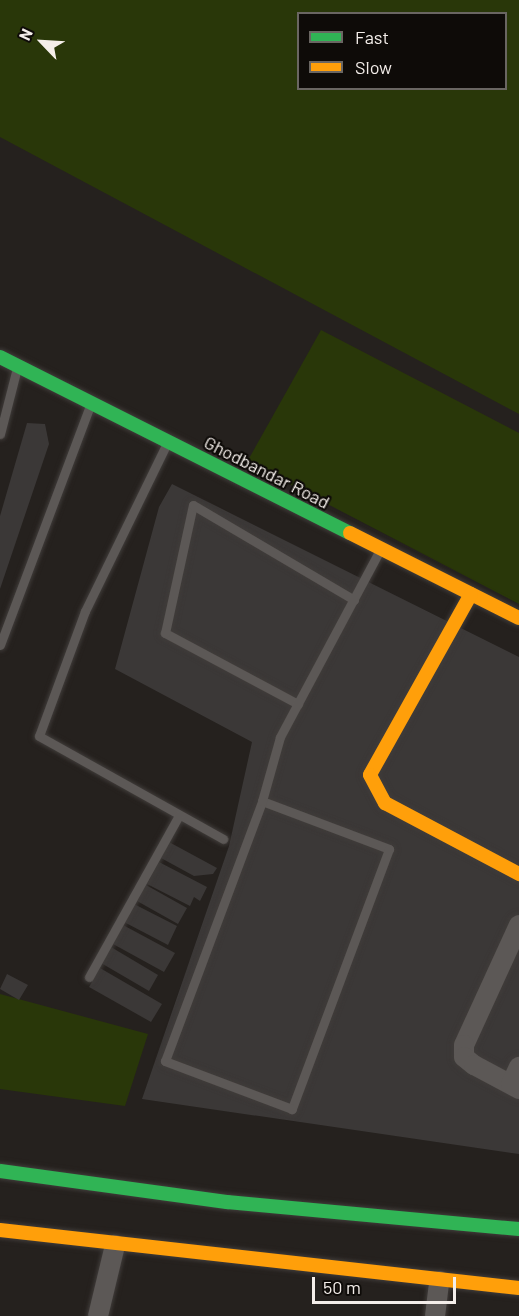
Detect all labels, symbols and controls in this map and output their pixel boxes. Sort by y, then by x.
north arrow [12,12,72,72]
legend [297,12,507,90]
text: N [14,25,36,43]
text: Fast [355,26,389,48]
text: Slow [355,56,392,78]
street label: Ghodbandar Road [201,431,333,513]
scale bar [315,1265,459,1303]
text: 50 m [323,1276,361,1298]

